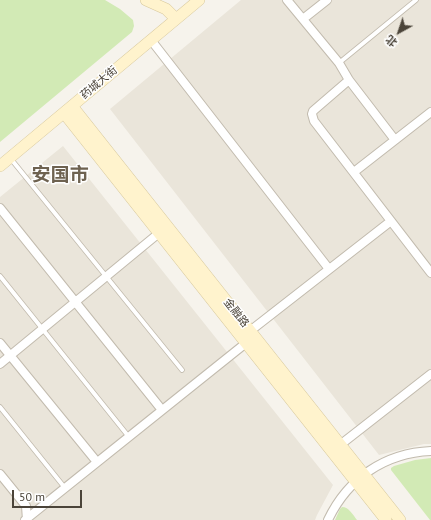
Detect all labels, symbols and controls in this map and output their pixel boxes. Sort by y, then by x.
north arrow [379,12,419,52]
text: 北 [383,32,400,50]
street label: 药城大街 [78,64,120,102]
district label: 安国市 [32,165,88,187]
street label: 金融路 [221,296,251,330]
scale bar [14,482,84,508]
text: 50 m [19,489,45,504]

